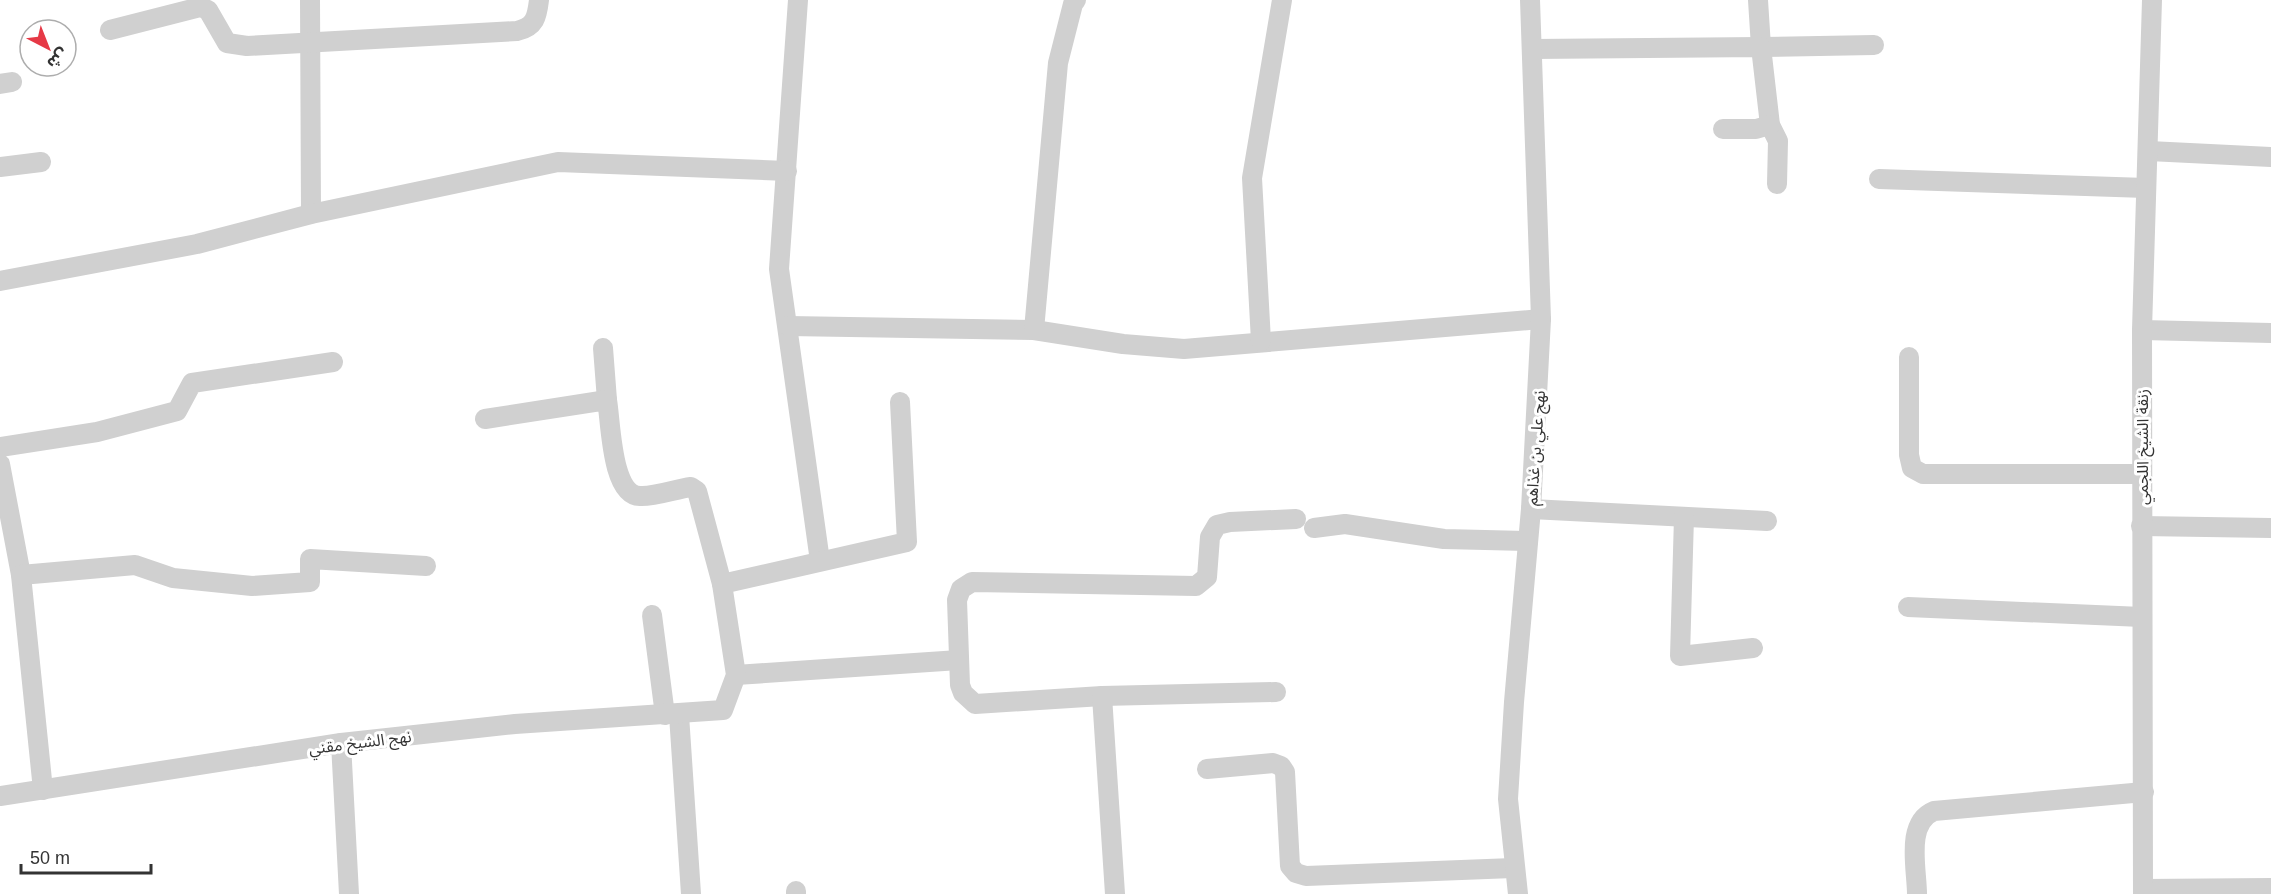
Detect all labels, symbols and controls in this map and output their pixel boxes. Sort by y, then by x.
north arrow [18,18,78,78]
text: ش [43,44,72,72]
street label: زنقة الشيخ اللجمي [2134,389,2155,505]
street label: نهج علي بن غذاهم [1523,390,1552,506]
street label: نهج الشيخ مقني [308,728,413,761]
scale bar [21,837,152,875]
text: 50 m [30,848,70,868]

